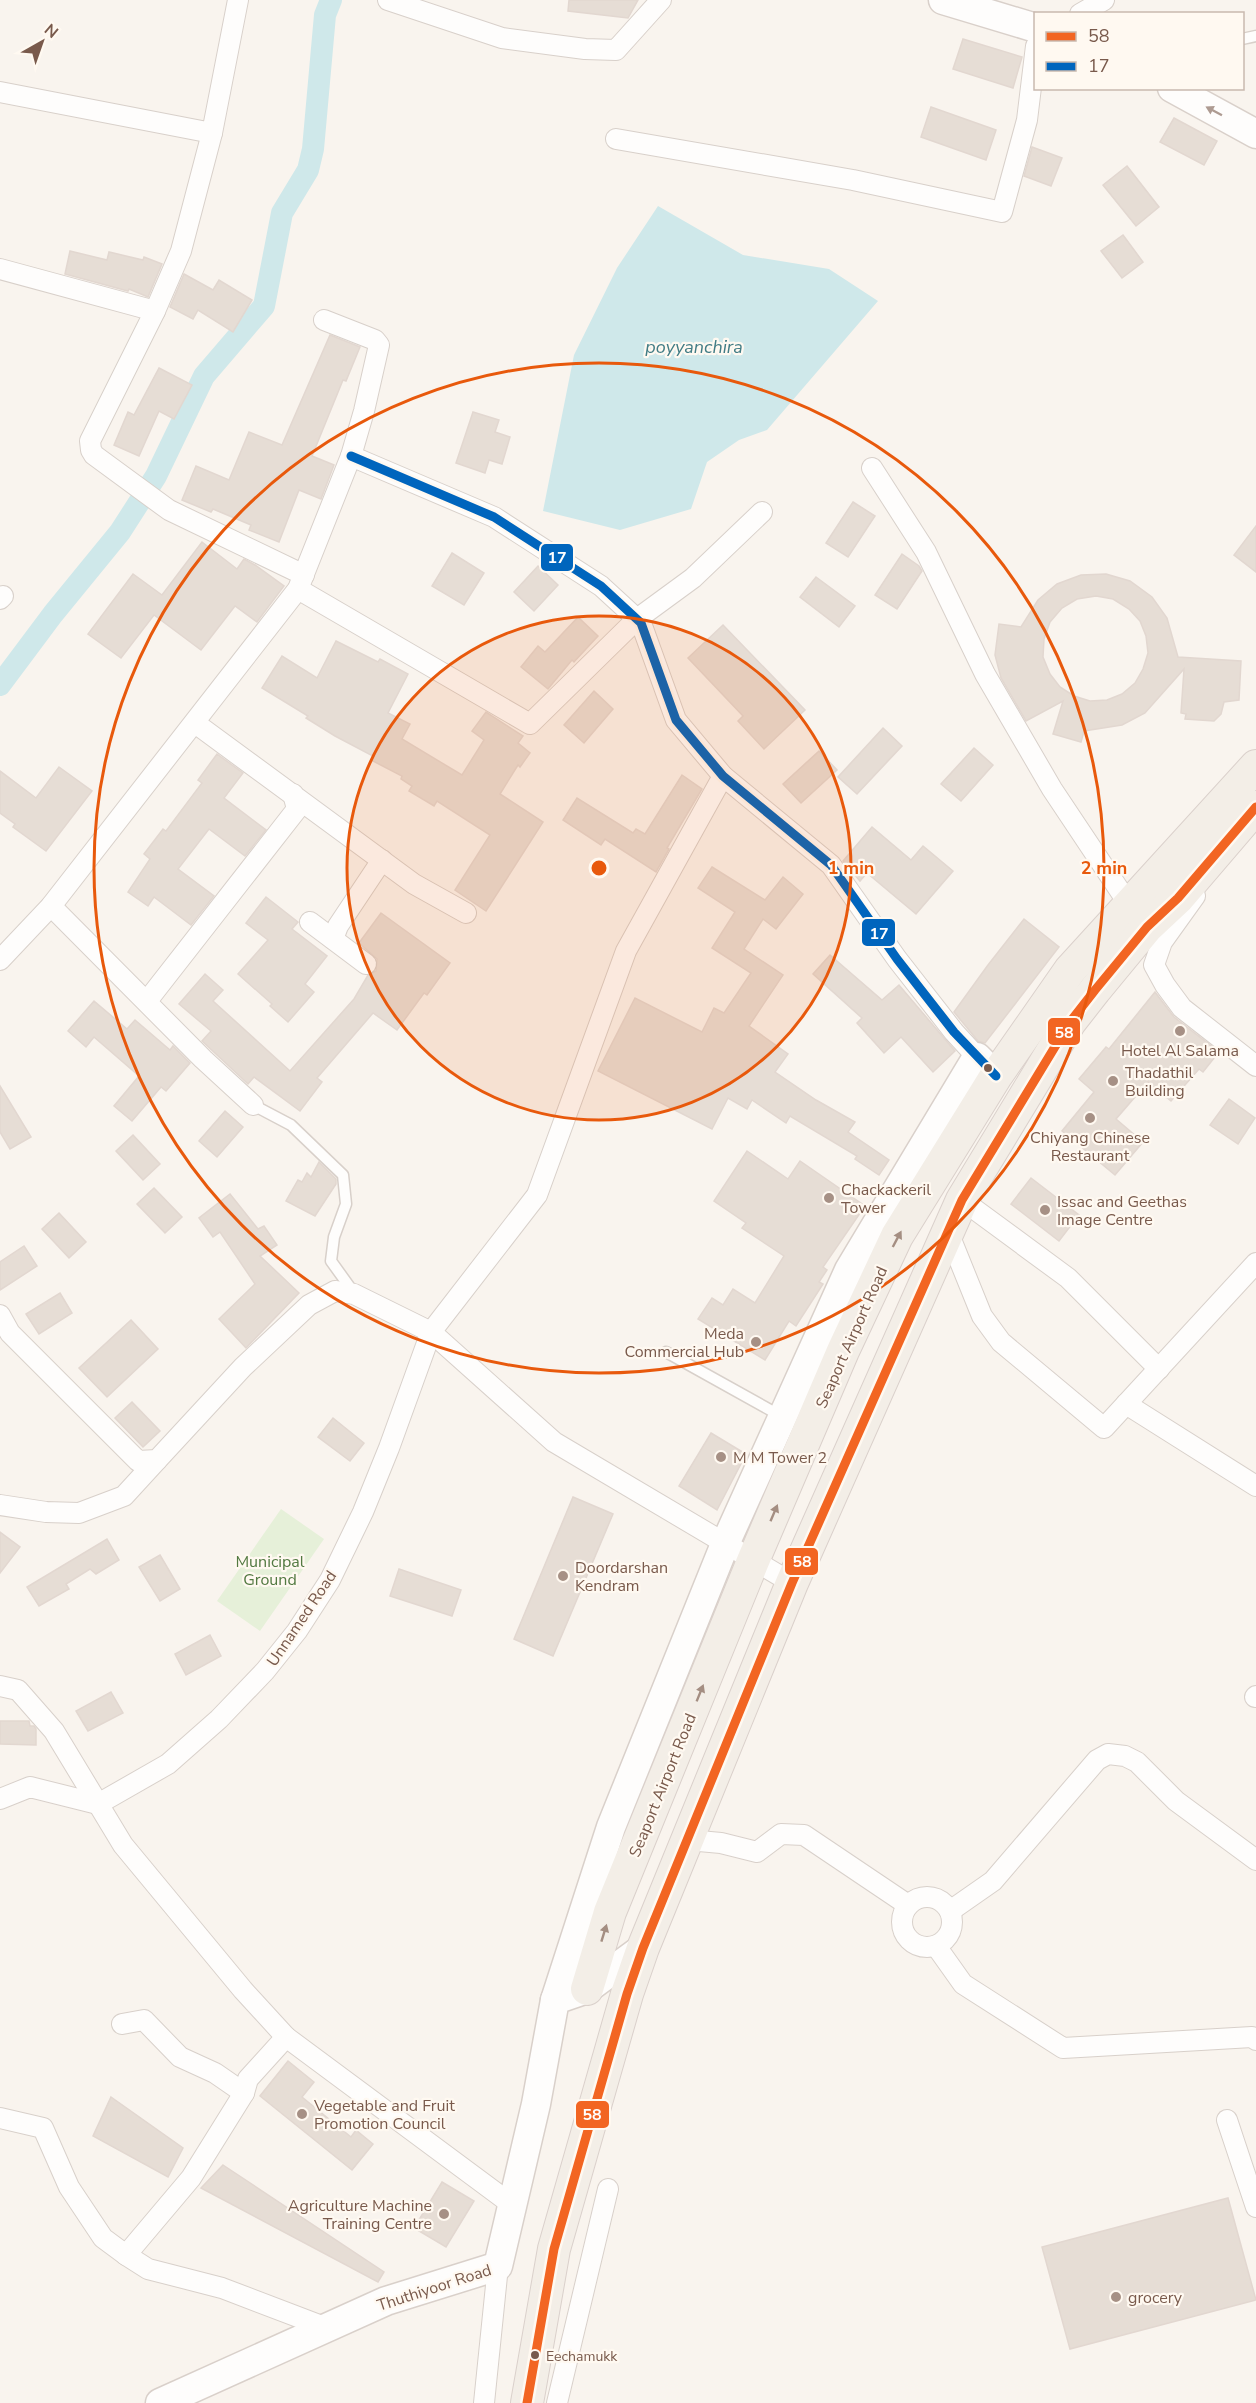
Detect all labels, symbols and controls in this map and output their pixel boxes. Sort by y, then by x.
north arrow [12,12,72,72]
legend [1034,12,1244,90]
text: N [39,19,63,44]
text: 58 [1088,24,1110,48]
text: 17 [1088,54,1110,78]
one-way arrow [1205,106,1222,116]
water label: poyyanchira [645,335,743,359]
line badge: 17 [540,543,574,572]
text: 17 [547,547,567,569]
text: 1 min [828,856,874,880]
text: 2 min [1081,856,1127,880]
centre of rings [589,858,609,878]
line badge: 17 [861,918,896,947]
text: 17 [869,923,889,945]
line badge: 58 [1047,1017,1081,1046]
text: 58 [1054,1022,1074,1044]
marker: Hotel Al Salama [1173,1024,1187,1038]
place label: Hotel Al Salama [1121,1040,1239,1062]
unlabelled marker [982,1062,994,1074]
place label: Thadathil Building [1125,1062,1193,1102]
marker: Thadathil Building [1106,1074,1120,1088]
marker: Chiyang Chinese Restaurant [1083,1111,1097,1125]
place label: Chiyang Chinese Restaurant [1030,1127,1150,1167]
place label: Chackackeril Tower [841,1179,931,1219]
marker: Chackackeril Tower [822,1191,836,1205]
place label: Issac and Geethas Image Centre [1057,1191,1187,1231]
marker: Issac and Geethas Image Centre [1038,1203,1052,1217]
one-way arrow [892,1231,901,1248]
street label: Seaport Airport Road [811,1263,893,1412]
place label: Meda Commercial Hub [624,1323,744,1363]
marker: Meda Commercial Hub [749,1335,763,1349]
place label: M M Tower 2 [733,1447,827,1469]
marker: M M Tower 2 [714,1450,728,1464]
one-way arrow [770,1504,779,1522]
line badge: 58 [784,1547,819,1576]
park label: Municipal Ground [235,1551,305,1591]
text: 58 [792,1551,812,1573]
place label: Doordarshan Kendram [575,1557,668,1597]
street label: Unnamed Road [262,1566,342,1671]
marker: Doordarshan Kendram [556,1569,570,1583]
one-way arrow [695,1684,705,1702]
street label: Seaport Airport Road [624,1710,702,1861]
one-way arrow [600,1924,609,1942]
place label: Vegetable and Fruit Promotion Council [313,2095,455,2135]
line badge: 58 [575,2100,610,2129]
text: 58 [582,2104,602,2126]
marker: Vegetable and Fruit Promotion Council [295,2107,309,2121]
place label: Agriculture Machine Training Centre [288,2195,432,2235]
marker: Agriculture Machine Training Centre [437,2207,451,2221]
street label: Thuthiyoor Road [374,2259,494,2317]
place label: grocery [1128,2287,1183,2309]
marker: grocery [1109,2290,1123,2304]
place label: Eechamukk [546,2347,618,2366]
marker: Eechamukk [529,2349,541,2361]

